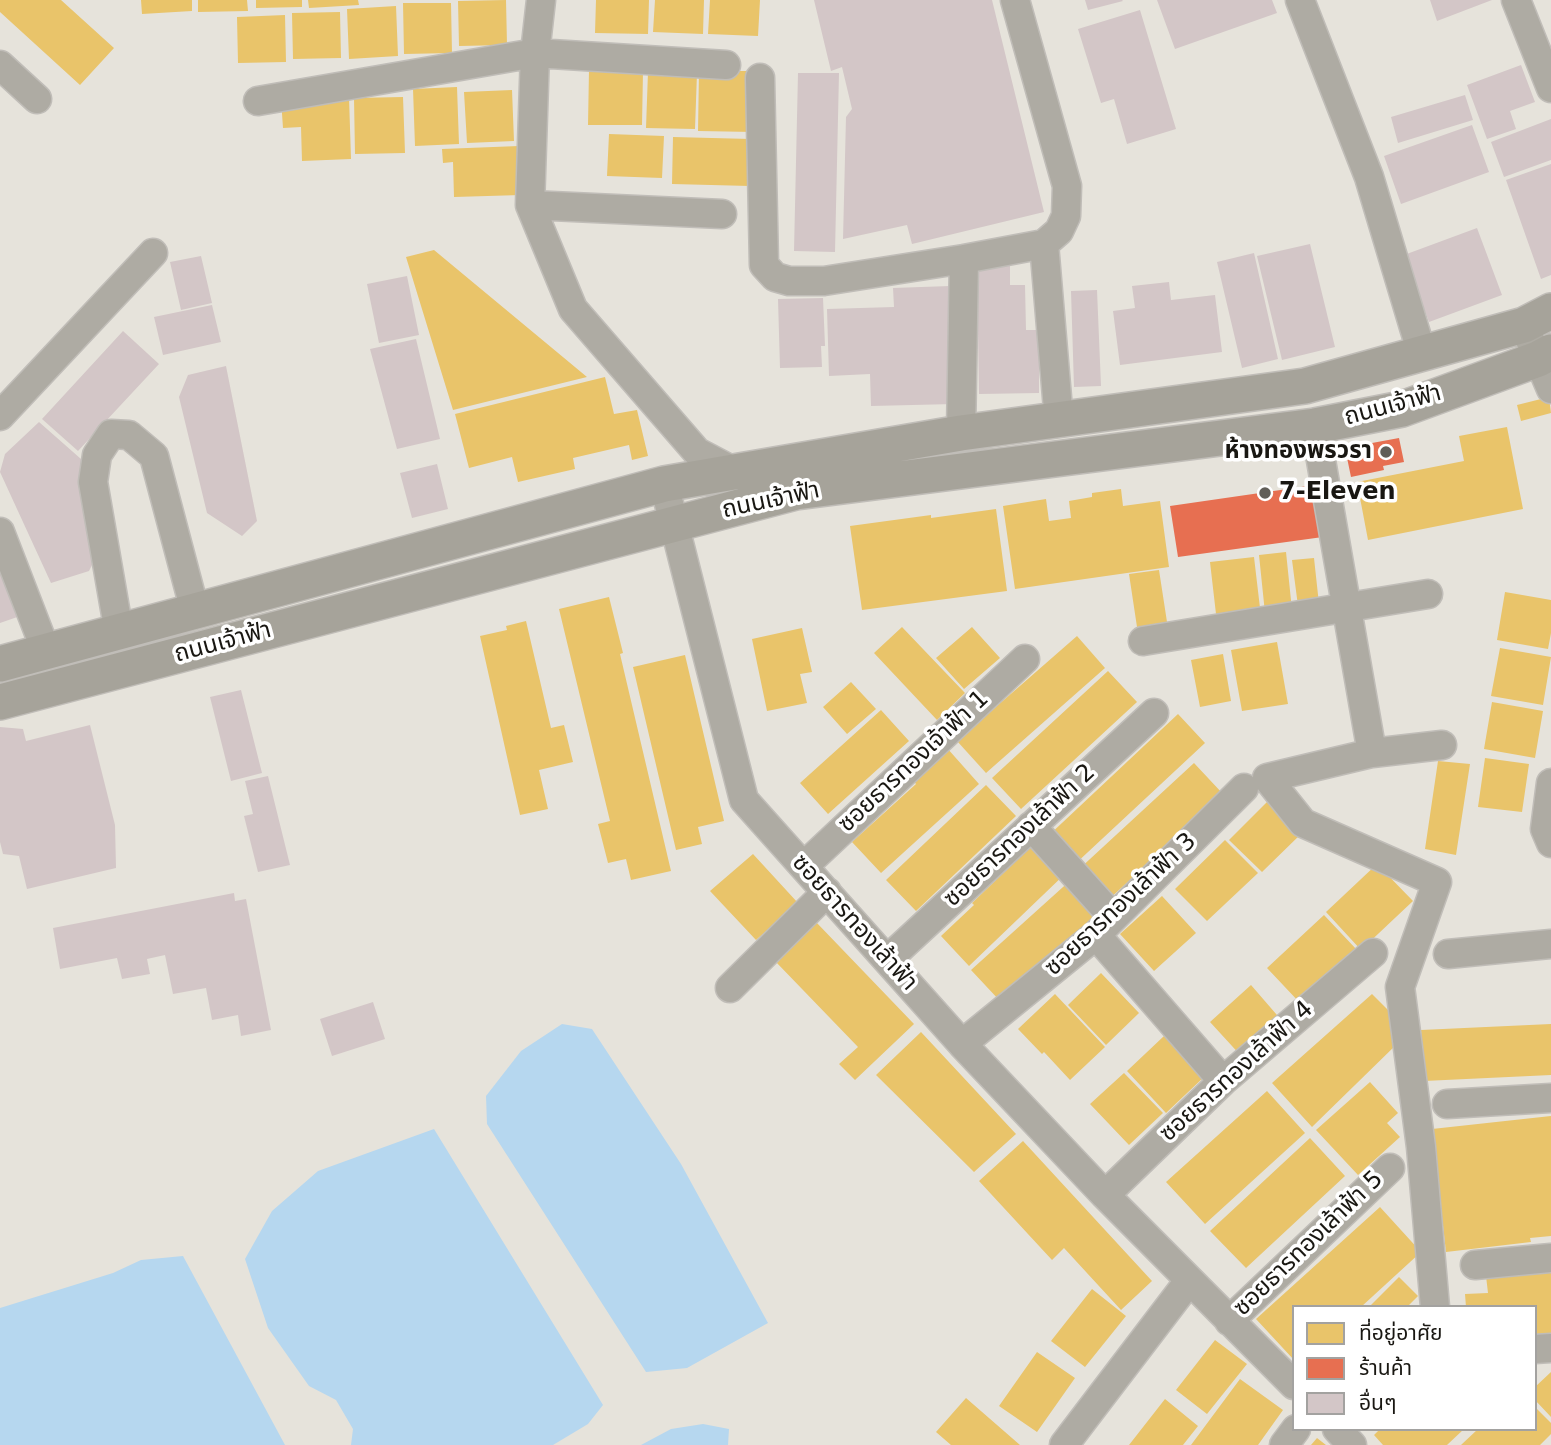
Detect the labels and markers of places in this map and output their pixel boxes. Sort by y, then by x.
place label: ห้างทองพรวรา [1224,438,1372,466]
marker: ห้างทองพรวรา [1378,444,1394,460]
place label: 7-Eleven [1279,479,1396,507]
marker: 7-Eleven [1257,485,1273,501]

